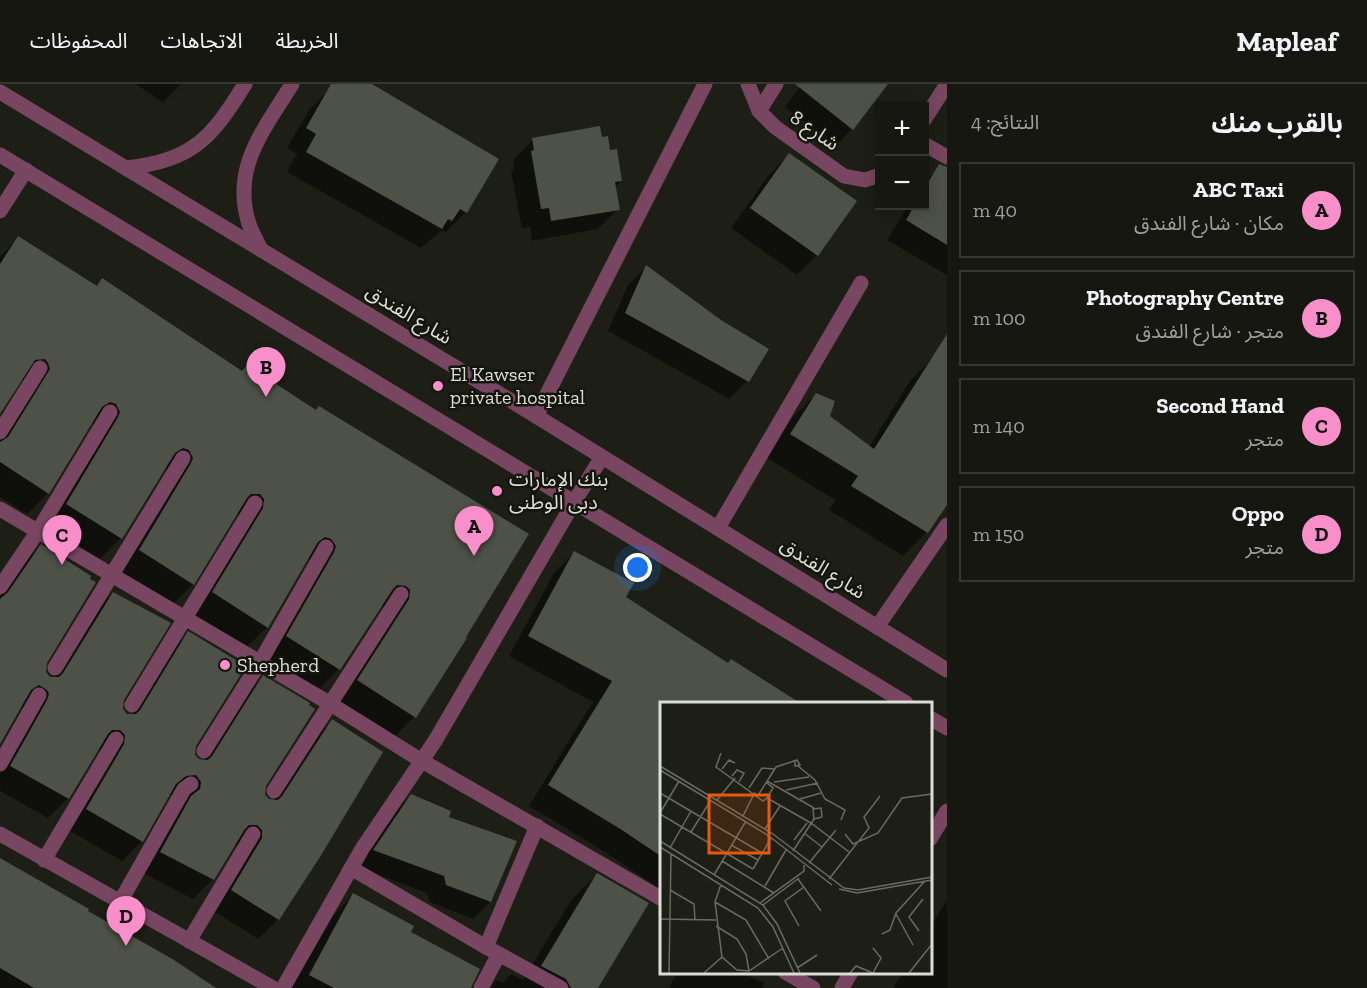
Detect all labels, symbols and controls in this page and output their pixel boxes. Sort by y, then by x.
text: Mapleaf [1237,25,1337,58]
text: المحفوظات [30,28,127,53]
text: الاتجاهات [160,28,242,53]
text: الخريطة [275,28,338,53]
map controls [875,102,929,210]
button: + [875,102,929,156]
street label: شارع 8 [784,105,844,158]
text: بالقرب منك [1211,107,1343,139]
text: النتائج: 4 [971,110,1039,134]
button: − [875,156,929,210]
text: ABC Taxi [1193,176,1284,203]
text: 40 m [973,198,1017,222]
text: A [1315,198,1328,222]
text: مكان · شارع الفندق [1134,211,1284,235]
street label: شارع الفندق [360,279,456,352]
text: Photography Centre [1086,284,1284,311]
text: 100 m [973,306,1026,330]
text: B [1315,306,1328,330]
text: متجر · شارع الفندق [1136,319,1284,343]
pin: B [246,348,286,397]
place label: El Kawser private hospital [450,362,585,409]
marker: El Kawser private hospital [431,379,445,393]
text: Second Hand [1156,392,1284,419]
text: 140 m [973,414,1025,438]
text: C [1315,414,1328,438]
text: متجر [1245,427,1284,451]
place label: بنك الإمارات دبى الوطنى [509,467,608,514]
marker: بنك الإمارات دبى الوطنى [490,484,504,498]
text: Oppo [1232,500,1284,527]
pin: A [454,506,494,556]
pin: C [42,516,82,565]
text: 150 m [973,522,1024,546]
text: D [1315,522,1328,546]
street label: شارع الفندق [774,532,870,606]
text: متجر [1245,535,1284,559]
your location [623,553,652,582]
place label: Shepherd [237,653,319,677]
marker: Shepherd [218,658,232,672]
inset map [660,702,932,973]
pin: D [106,896,146,946]

